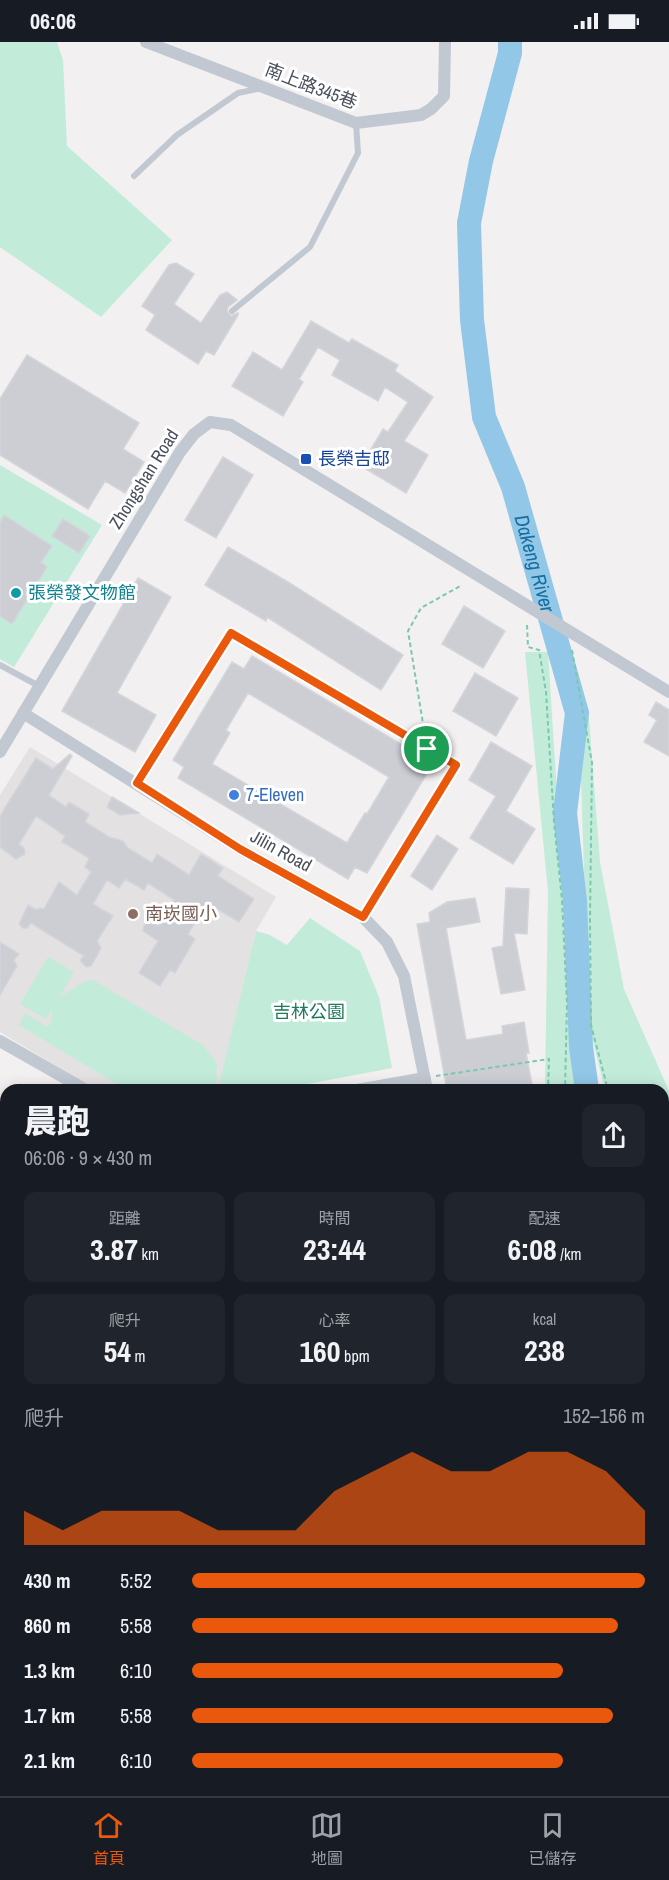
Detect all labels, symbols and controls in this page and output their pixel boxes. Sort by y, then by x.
text: 06:06 [30,6,76,36]
street label: 南上路345巷 [262,57,361,115]
street label: Zhongshan Road [103,424,184,533]
place label: 長榮吉邸 [318,446,390,471]
marker: 長榮吉邸 [299,452,313,466]
water label: Dakeng River [508,511,562,616]
place label: 張榮發文物館 [28,580,136,605]
marker: 張榮發文物館 [9,586,23,600]
pin [401,723,452,774]
icon: arrive [410,732,443,765]
place label: 7-Eleven [246,782,304,807]
marker: 7-Eleven [227,788,241,802]
street label: Jilin Road [246,824,316,878]
place label: 南崁國小 [145,901,217,926]
marker: 南崁國小 [126,907,140,921]
park label: 吉林公園 [273,999,345,1024]
text: 晨跑 [24,1099,90,1143]
button: share [582,1104,645,1167]
text: 06:06 · 9 × 430 m [24,1144,152,1171]
text: 距離 [108,1207,141,1229]
text: 時間 [318,1207,351,1229]
text: 配速 [528,1207,561,1229]
text: 3.87 [90,1229,138,1269]
text: 23:44 [303,1229,366,1269]
text: 6:08 [507,1229,557,1269]
text: km [138,1243,159,1265]
text: /km [557,1243,582,1265]
text: kcal [533,1308,556,1330]
text: 爬升 [108,1309,141,1331]
text: 心率 [318,1309,351,1331]
text: 238 [524,1330,565,1370]
text: 54 [104,1331,131,1371]
text: 160 [299,1331,340,1371]
text: m [131,1345,145,1367]
text: bpm [340,1345,370,1367]
text: 152–156 m [563,1402,645,1429]
text: 爬升 [24,1404,64,1431]
text: 430 m [24,1567,71,1594]
text: 5:52 [120,1567,152,1594]
text: 860 m [24,1612,71,1639]
text: 5:58 [120,1612,152,1639]
text: 1.3 km [24,1657,75,1684]
text: 6:10 [120,1657,152,1684]
text: 1.7 km [24,1702,75,1729]
text: 5:58 [120,1702,152,1729]
text: 2.1 km [24,1747,75,1774]
text: 6:10 [120,1747,152,1774]
tab: 首頁 [92,1809,125,1869]
tab: 地圖 [310,1809,343,1869]
tab: 已儲存 [528,1809,576,1869]

